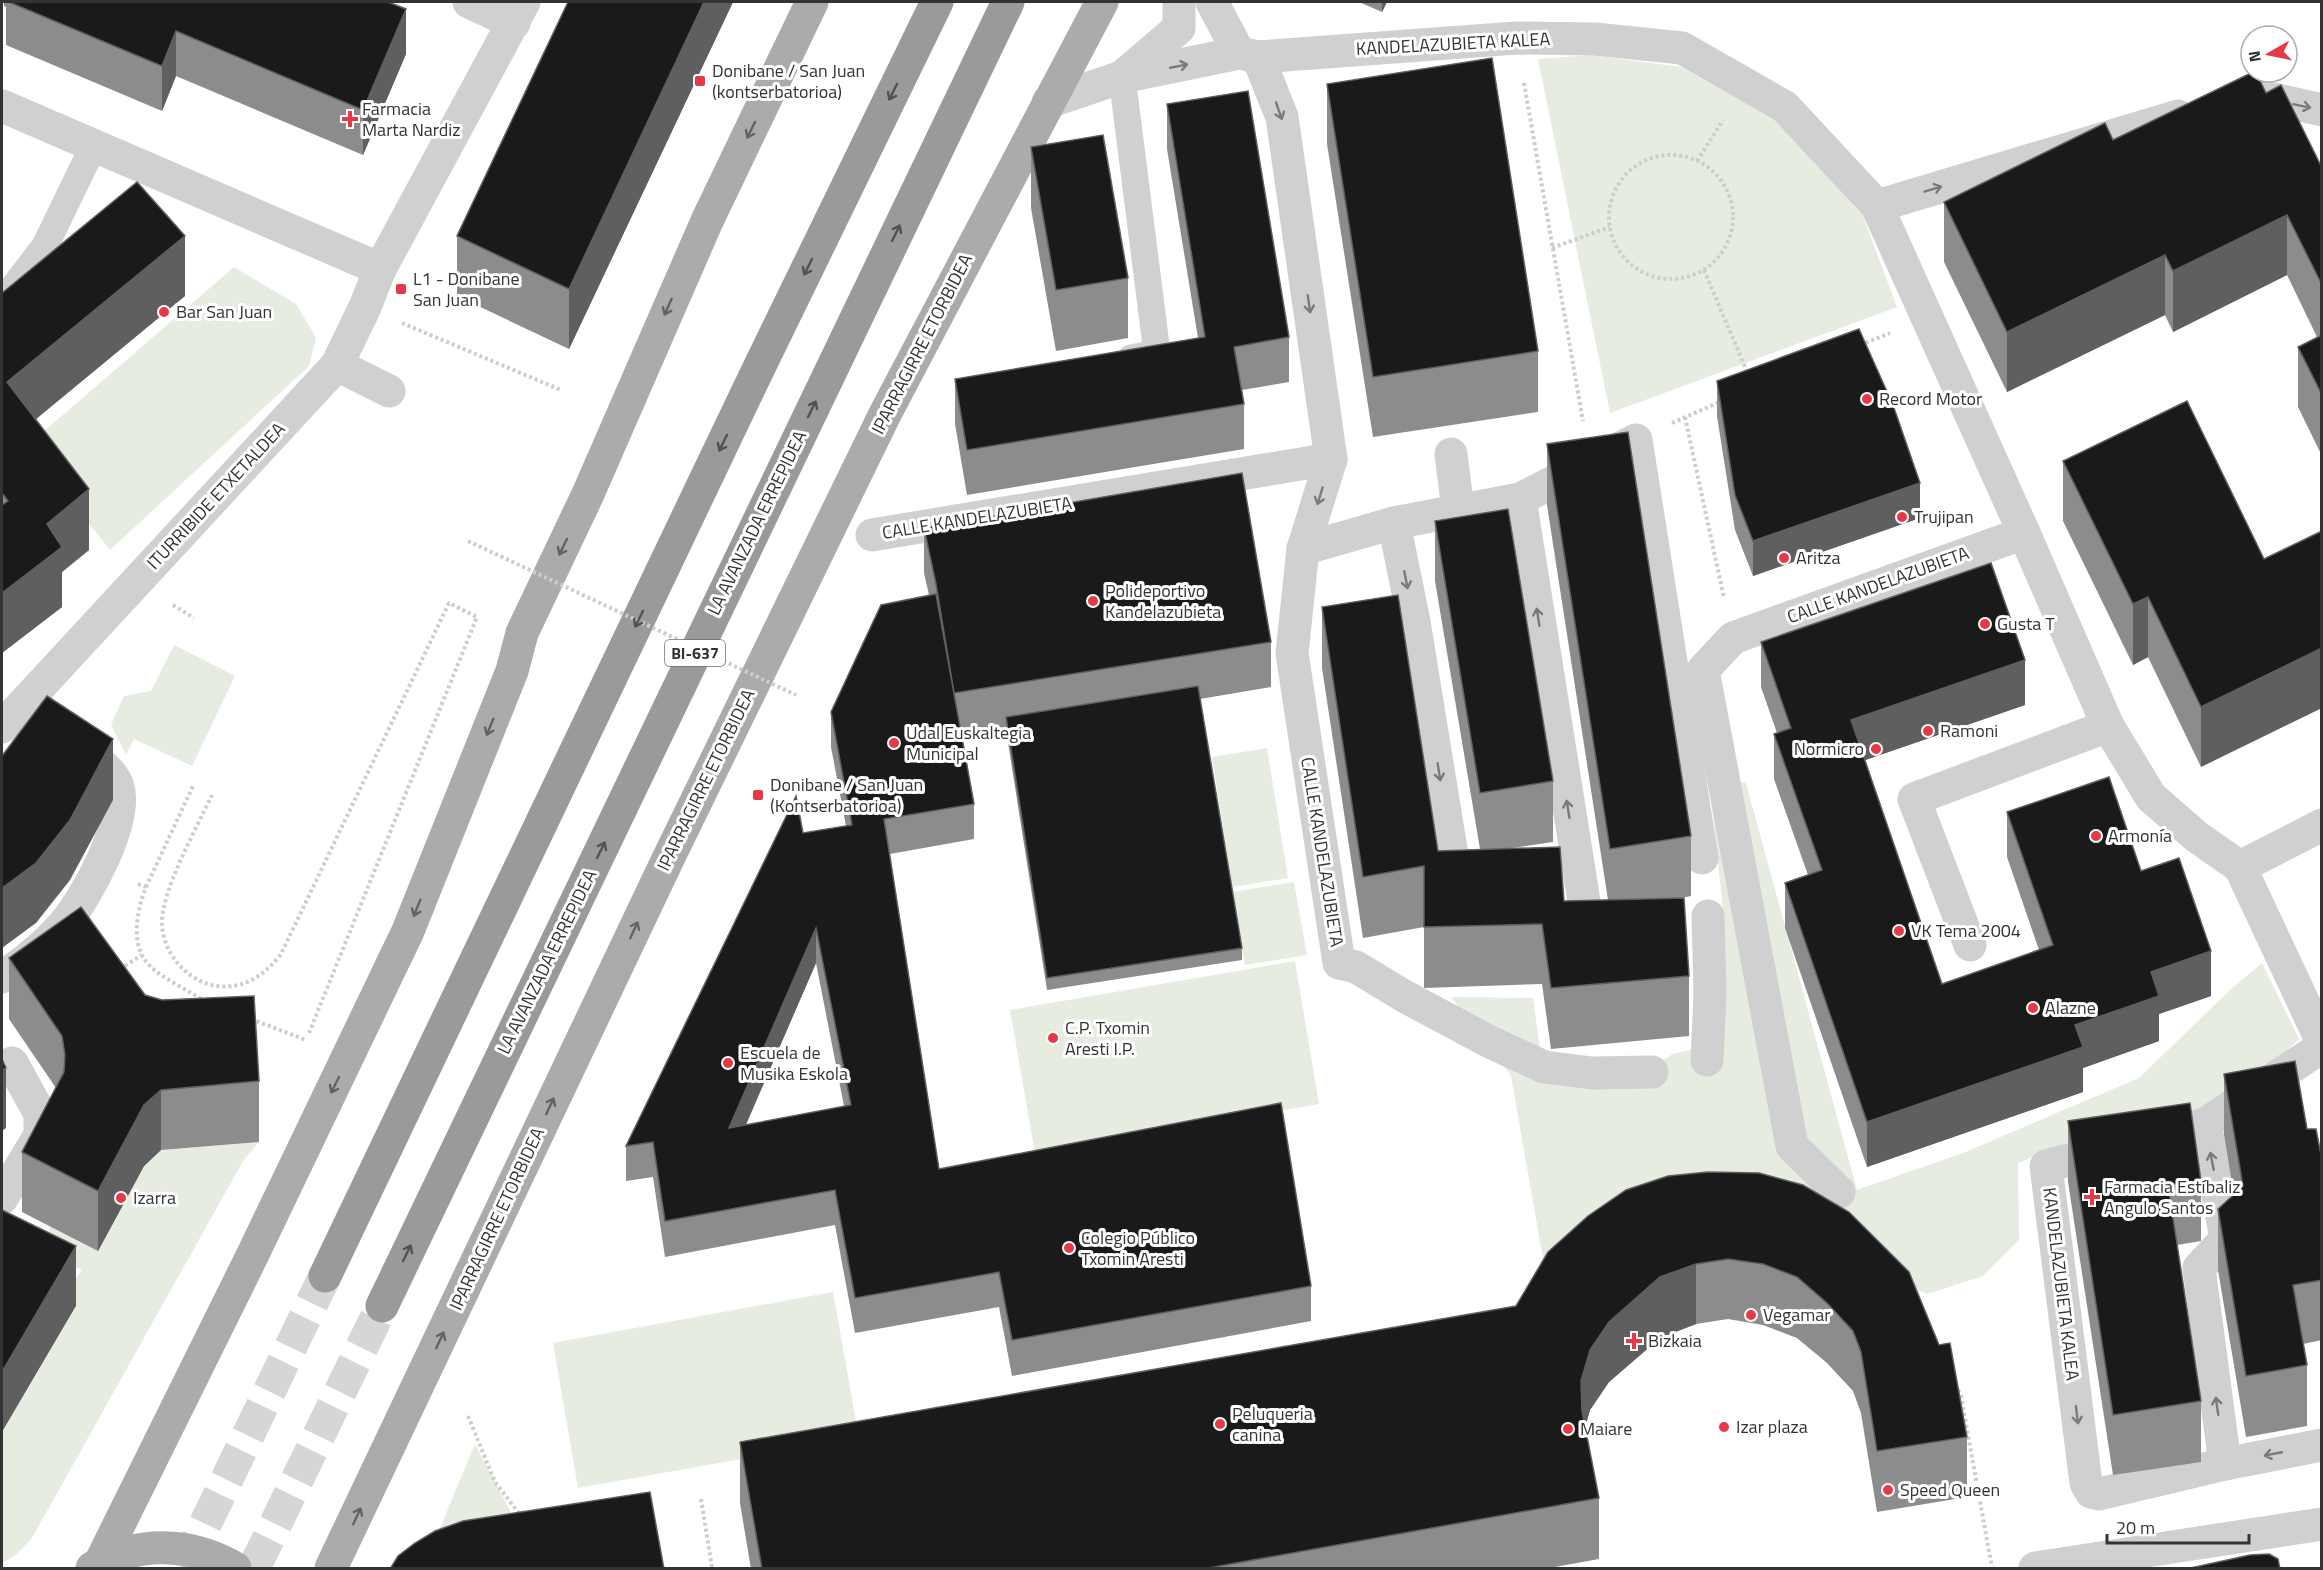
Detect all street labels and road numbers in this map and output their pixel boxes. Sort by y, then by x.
street label: KANDELAZUBIETA KALEA [1355,25,1551,62]
street label: IPARRAGIRRE ETORBIDEA [864,249,979,439]
street label: ITURRIBIDE ETXETALDEA [140,416,291,575]
street label: LA AVANZADA ERREPIDEA [700,426,813,620]
street label: CALLE KANDELAZUBIETA [880,489,1074,546]
street label: CALLE KANDELAZUBIETA [1783,539,1973,630]
road number: BI-637 [665,640,725,666]
street label: IPARRAGIRRE ETORBIDEA [650,684,761,875]
street label: CALLE KANDELAZUBIETA [1294,755,1351,949]
street label: LA AVANZADA ERREPIDEA [490,865,603,1059]
street label: IPARRAGIRRE ETORBIDEA [442,1123,551,1315]
street label: KANDELAZUBIETA KALEA [2036,1186,2087,1382]

